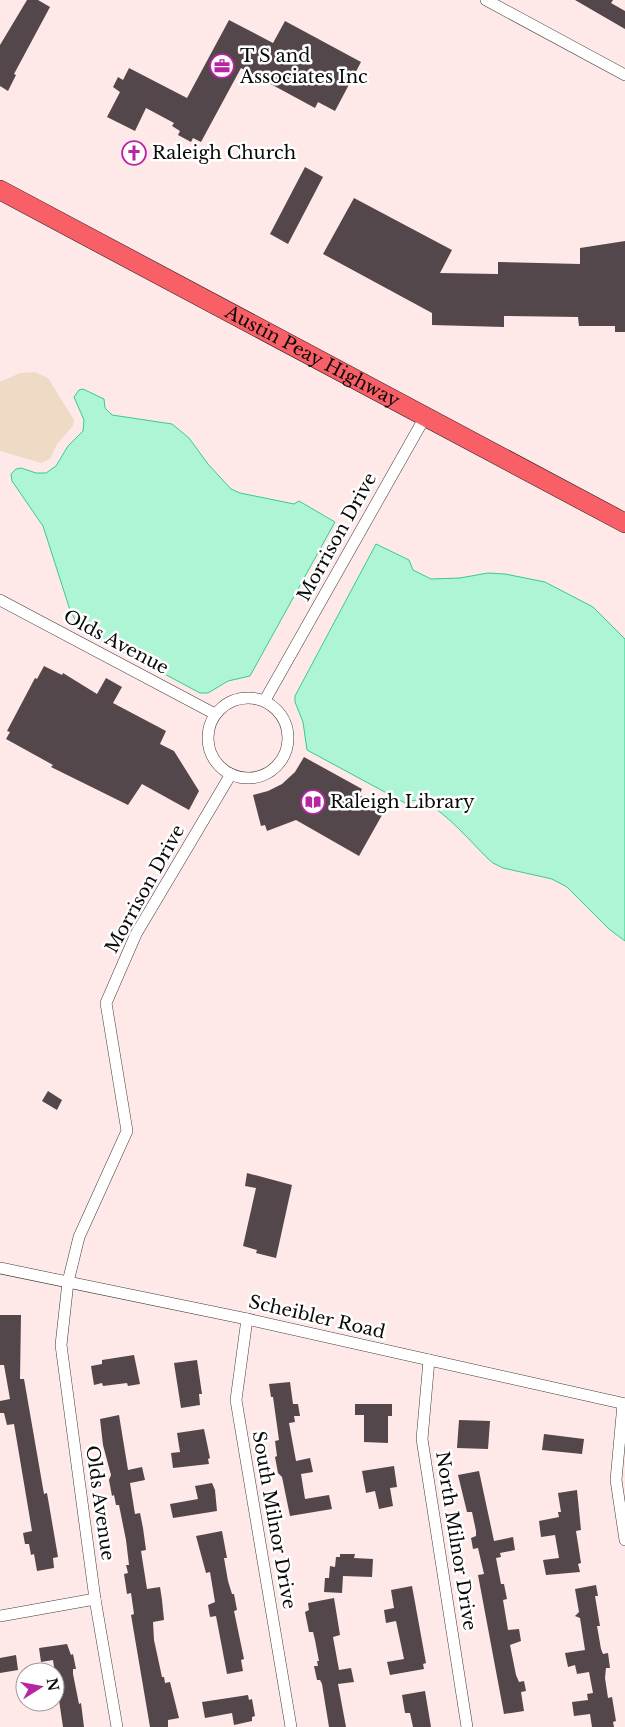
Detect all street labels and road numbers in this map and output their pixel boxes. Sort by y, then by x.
street label: Austin Peay Highway [221,301,404,412]
street label: Morrison Drive [293,469,381,605]
street label: Olds Avenue [60,605,172,679]
street label: Morrison Drive [101,821,189,957]
street label: Scheibler Road [247,1291,387,1343]
street label: South Milnor Drive [248,1429,300,1611]
street label: Olds Avenue [81,1444,119,1562]
street label: North Milnor Drive [431,1450,481,1632]

